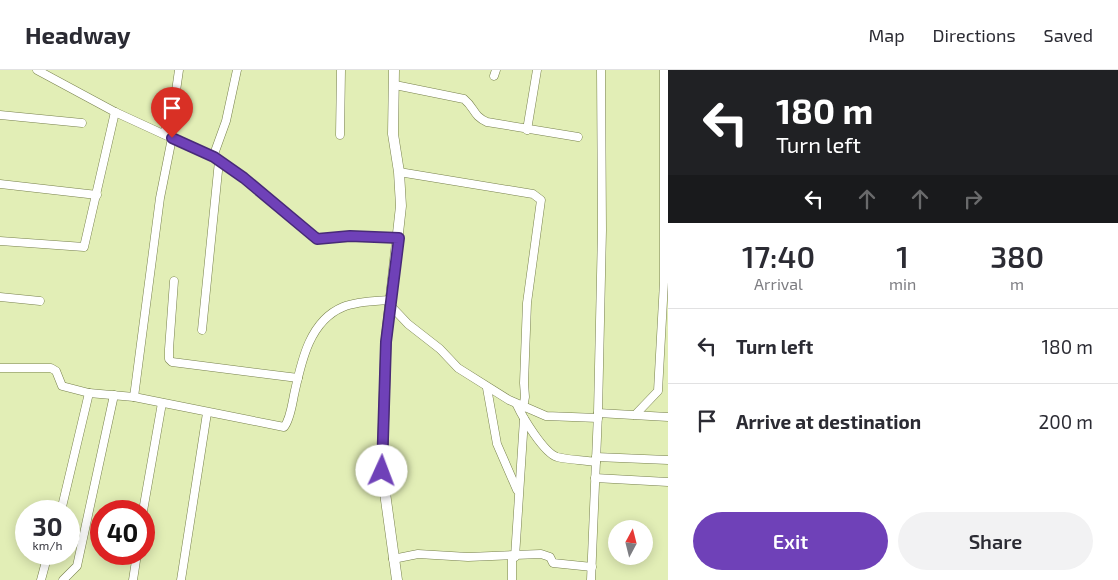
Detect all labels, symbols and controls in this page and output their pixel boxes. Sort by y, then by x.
text: Headway [25,20,131,49]
text: Map [868,24,905,46]
text: Directions [933,24,1016,46]
text: Saved [1044,24,1093,46]
pin [151,87,193,138]
text: 180 m [776,89,873,131]
icon: left [693,90,758,155]
icon: arrive [158,94,186,122]
text: Turn left [776,131,861,157]
icon: left [800,185,828,213]
icon: ahead [853,185,881,213]
icon: ahead [906,185,934,213]
icon: right [959,185,987,213]
text: 17:40 [742,238,815,274]
text: 1 [896,238,909,274]
text: 380 [990,238,1044,274]
text: Arrival [754,274,803,293]
text: min [889,274,916,293]
text: m [1010,274,1024,293]
icon: left [693,332,721,360]
text: Turn left [736,335,813,358]
text: 180 m [1042,335,1093,358]
icon: arrive [693,407,721,435]
text: Arrive at destination [736,410,921,433]
text: 200 m [1039,410,1093,433]
position arrow [355,444,407,496]
speed limit sign: 40 [90,500,155,565]
text: 30 [33,511,62,541]
button: Exit [693,512,888,570]
button: Share [898,512,1093,570]
north arrow [608,520,652,565]
map controls [608,520,653,565]
text: km/h [33,538,62,552]

